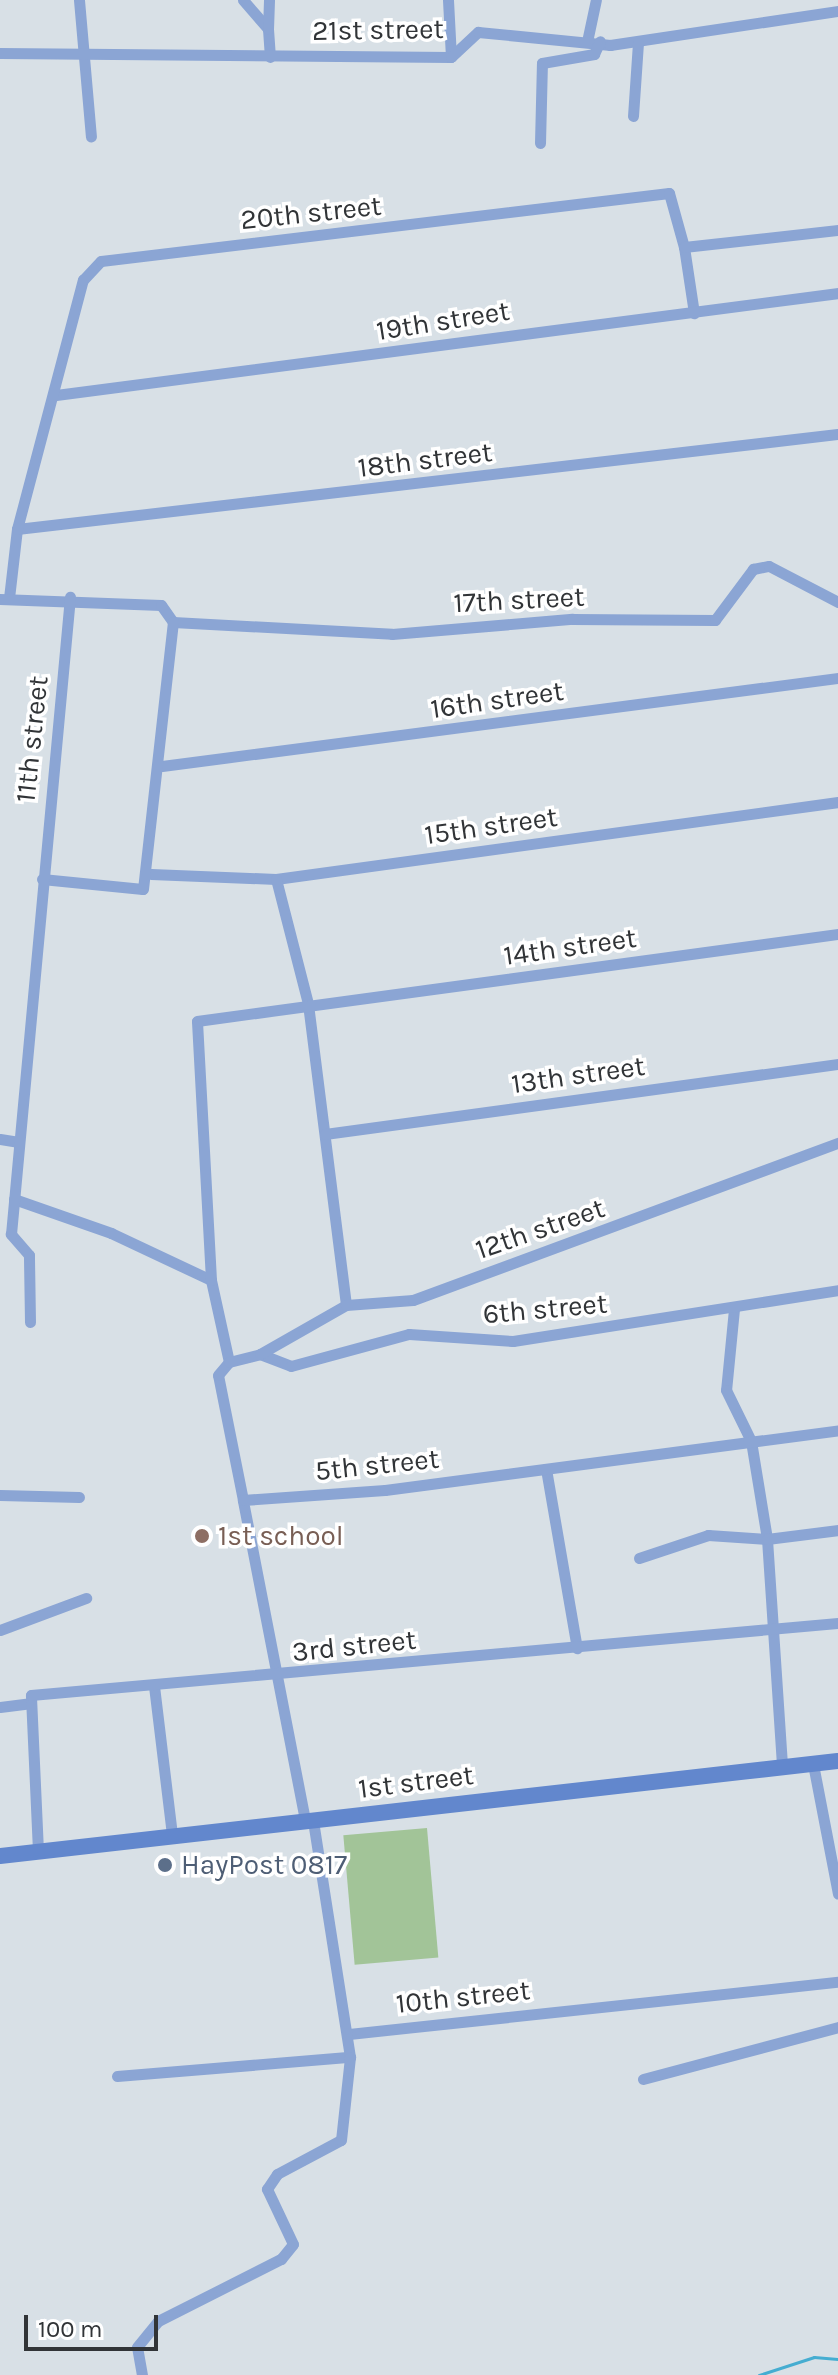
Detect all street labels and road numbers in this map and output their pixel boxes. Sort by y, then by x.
street label: 21st street [312,12,444,48]
street label: 20th street [239,189,383,237]
street label: 19th street [374,294,512,348]
street label: 18th street [356,435,494,485]
street label: 17th street [453,580,585,620]
street label: 11th street [9,674,55,804]
street label: 16th street [428,674,566,726]
street label: 15th street [422,800,560,852]
street label: 14th street [502,921,638,973]
street label: 13th street [509,1049,647,1101]
street label: 12th street [471,1191,609,1267]
street label: 6th street [481,1287,609,1331]
street label: 5th street [313,1442,441,1488]
street label: 3rd street [290,1623,418,1669]
street label: 1st street [356,1758,476,1806]
street label: 10th street [394,1973,532,2021]

